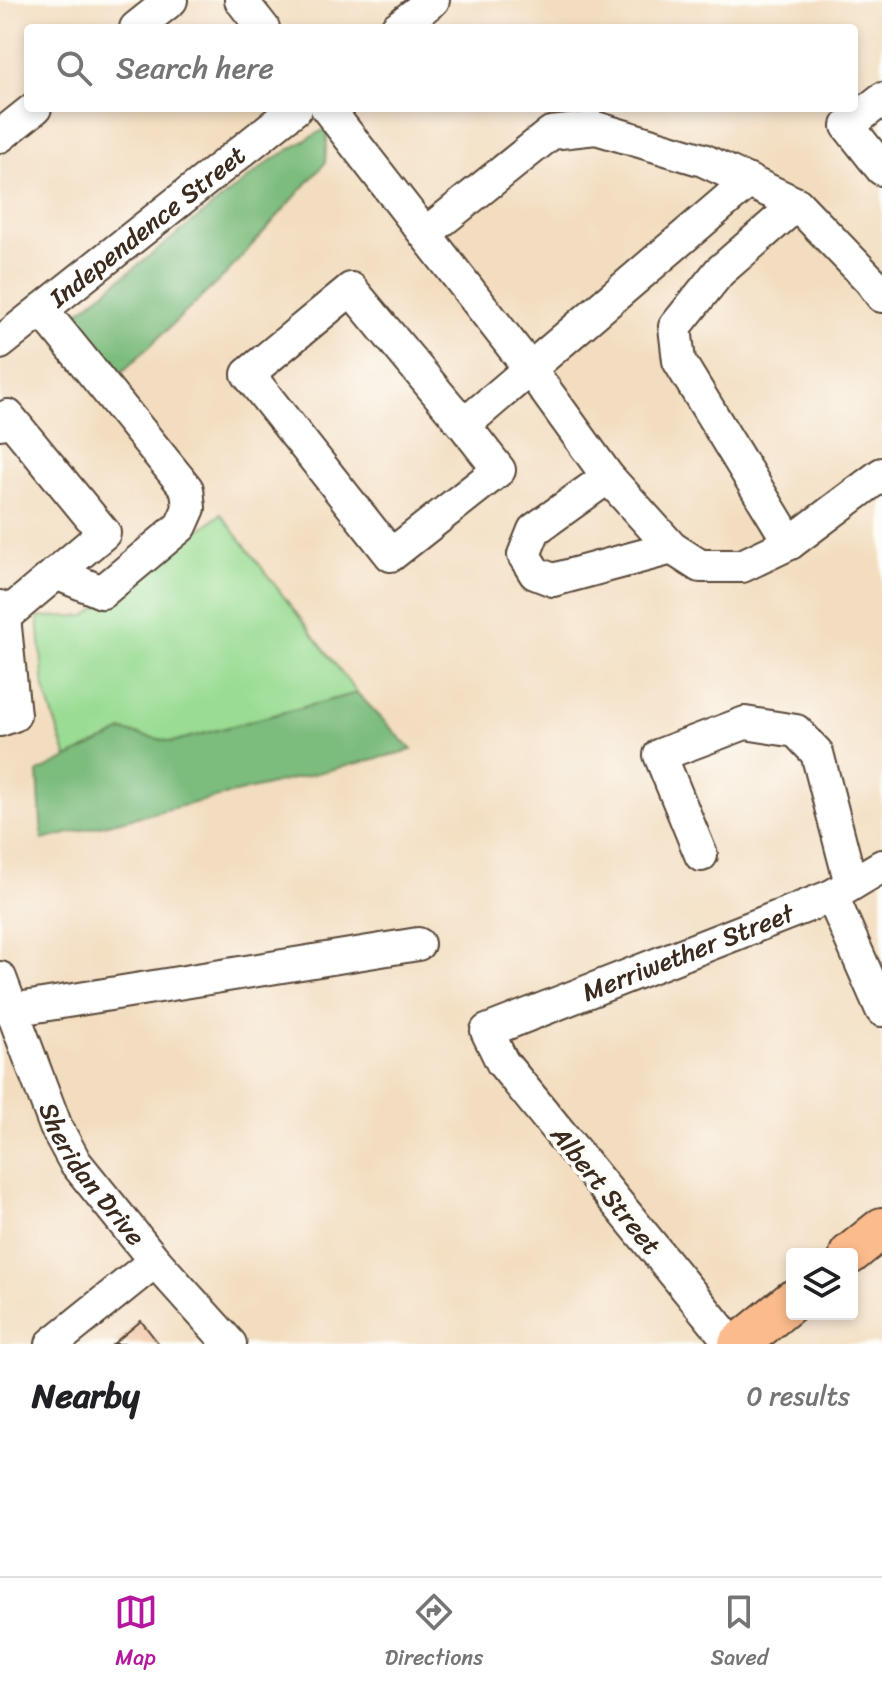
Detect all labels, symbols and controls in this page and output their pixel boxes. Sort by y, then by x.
search box [24,24,858,112]
text: Search here [116,41,274,95]
icon: search [52,46,96,90]
street label: Independence Street [38,133,256,320]
street label: Merriwether Street [575,890,802,1015]
street label: Sheridan Drive [26,1096,158,1256]
street label: Albert Street [538,1114,673,1265]
map controls [786,1248,858,1320]
button: layers [786,1248,858,1320]
text: Nearby [32,1366,140,1426]
text: 0 results [746,1373,850,1419]
tab: Map [114,1590,158,1677]
tab: Directions [385,1590,483,1677]
tab: Saved [710,1590,768,1677]

